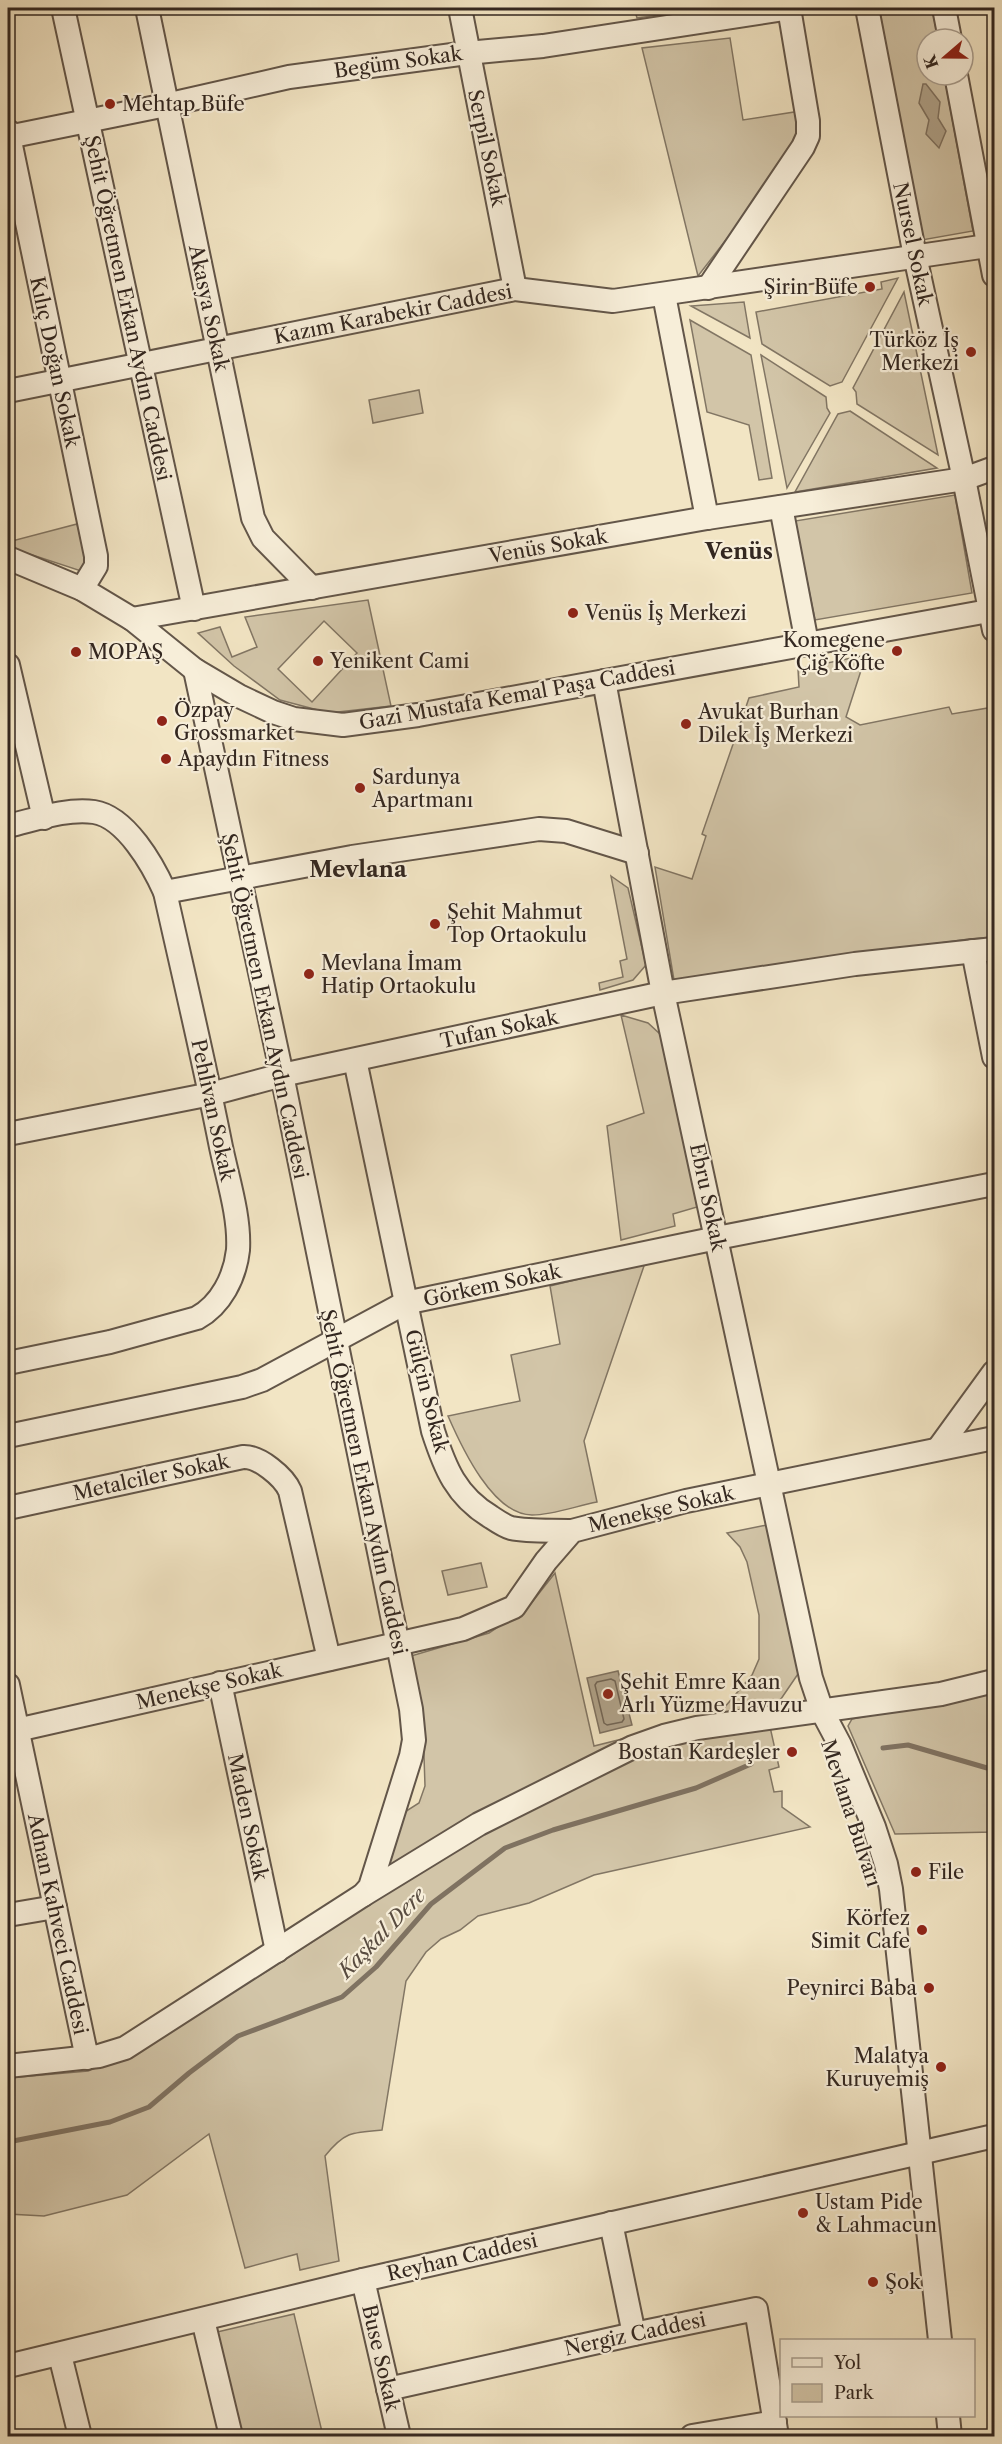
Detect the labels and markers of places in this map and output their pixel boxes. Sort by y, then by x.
place label: Mehtap Büfe [122,92,245,116]
marker: Mehtap Büfe [103,97,117,111]
place label: Şirin Büfe [763,275,858,299]
marker: Şirin Büfe [863,280,877,294]
place label: Türköz İş Merkezi [869,327,959,375]
marker: Türköz İş Merkezi [964,345,978,359]
place label: Venüs İş Merkezi [584,600,747,625]
marker: Venüs İş Merkezi [566,606,580,620]
place label: Komegene Çiğ Köfte [783,628,885,675]
place label: MOPAŞ [88,640,163,664]
marker: Komegene Çiğ Köfte [890,644,904,658]
marker: MOPAŞ [69,645,83,659]
place label: Yenikent Cami [329,649,469,673]
marker: Yenikent Cami [311,654,325,668]
place label: Özpay Grossmarket [174,697,295,745]
place label: Avukat Burhan Dilek İş Merkezi [697,700,853,747]
marker: Özpay Grossmarket [155,714,169,728]
marker: Avukat Burhan Dilek İş Merkezi [679,717,693,731]
place label: Apaydın Fitness [177,747,329,771]
marker: Apaydın Fitness [159,752,173,766]
place label: Sardunya Apartmanı [371,765,473,812]
marker: Sardunya Apartmanı [353,781,367,795]
place label: Şehit Mahmut Top Ortaokulu [447,900,587,947]
marker: Şehit Mahmut Top Ortaokulu [428,917,442,931]
place label: Mevlana İmam Hatip Ortaokulu [321,950,476,998]
marker: Mevlana İmam Hatip Ortaokulu [302,967,316,981]
place label: Şehit Emre Kaan Arlı Yüzme Havuzu [619,1670,803,1717]
marker: Şehit Emre Kaan Arlı Yüzme Havuzu [601,1687,615,1701]
place label: Bostan Kardeşler [618,1740,781,1764]
marker: Bostan Kardeşler [785,1745,799,1759]
place label: File [928,1860,964,1884]
marker: File [909,1865,923,1879]
place label: Körfez Simit Cafe [811,1906,910,1953]
marker: Körfez Simit Cafe [915,1923,929,1937]
place label: Peynirci Baba [787,1976,917,2000]
marker: Peynirci Baba [922,1981,936,1995]
place label: Malatya Kuruyemiş [825,2044,929,2091]
marker: Malatya Kuruyemiş [934,2060,948,2074]
place label: Ustam Pide & Lahmacun [815,2190,938,2237]
marker: Ustam Pide & Lahmacun [796,2206,810,2220]
place label: Şok [885,2270,922,2294]
marker: Şok [866,2275,880,2289]

